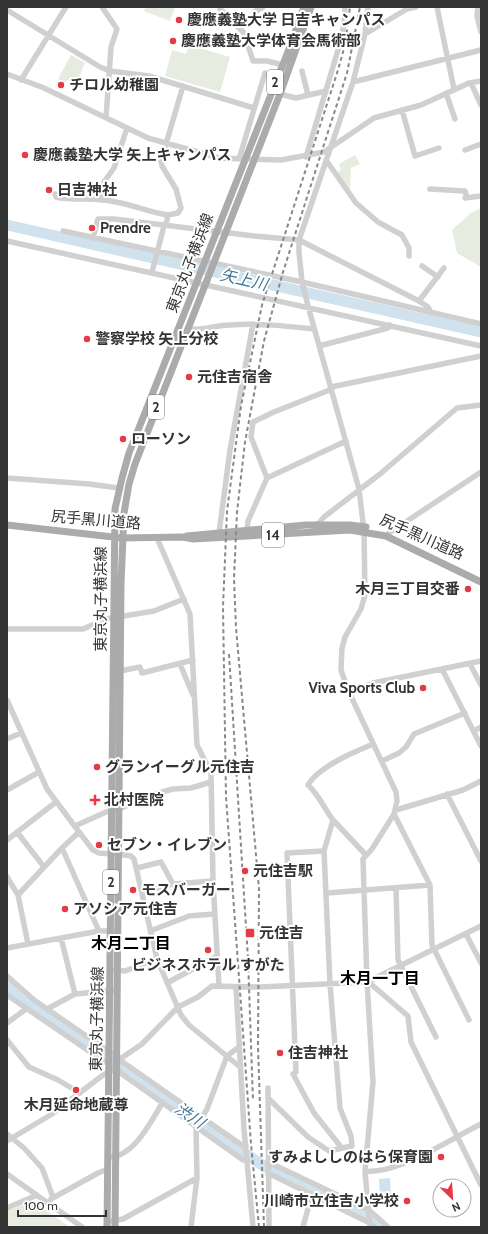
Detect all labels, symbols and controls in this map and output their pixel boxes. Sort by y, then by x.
place label: 慶應義塾大学 日吉キャンパス [187,11,385,29]
marker: 慶應義塾大学 日吉キャンパス [174,15,184,25]
place label: 慶應義塾大学体育会馬術部 [181,32,361,50]
marker: 慶應義塾大学体育会馬術部 [168,36,178,46]
road number: 2 [267,70,283,94]
place label: チロル幼稚園 [69,76,159,94]
marker: チロル幼稚園 [56,80,66,90]
place label: 慶應義塾大学 矢上キャンパス [33,146,231,164]
marker: 慶應義塾大学 矢上キャンパス [20,150,30,160]
place label: 日吉神社 [57,181,117,199]
marker: 日吉神社 [44,185,54,195]
street label: 東京丸子横浜線 [163,211,217,315]
place label: Prendre [100,219,151,237]
marker: Prendre [87,223,97,233]
water label: 矢上川 [218,265,271,295]
place label: 警察学校 矢上分校 [95,330,218,348]
marker: 警察学校 矢上分校 [82,334,92,344]
place label: 元住吉宿舎 [197,368,273,386]
marker: 元住吉宿舎 [184,372,194,382]
road number: 2 [148,395,164,419]
place label: ローソン [131,430,191,448]
marker: ローソン [118,434,128,444]
street label: 尻手黒川道路 [50,507,142,533]
street label: 尻手黒川道路 [377,510,467,564]
road number: 14 [262,523,284,547]
street label: 東京丸子横浜線 [92,546,110,652]
place label: 木月三丁目交番 [355,580,460,598]
marker: 木月三丁目交番 [463,584,473,594]
place label: Viva Sports Club [309,679,415,697]
marker: Viva Sports Club [418,683,428,693]
place label: グランイーグル元住吉 [105,758,255,776]
marker: グランイーグル元住吉 [92,762,102,772]
place label: 北村医院 [104,791,164,809]
marker: 北村医院 [89,794,101,806]
place label: セブン・イレブン [107,836,227,854]
marker: セブン・イレブン [94,840,104,850]
place label: 元住吉駅 [253,862,313,880]
marker: 元住吉駅 [240,866,250,876]
road number: 2 [103,870,119,894]
place label: モスバーガー [141,881,231,899]
marker: モスバーガー [128,885,138,895]
place label: アソシア元住吉 [73,900,178,918]
marker: アソシア元住吉 [60,904,70,914]
place label: 元住吉 [259,924,304,942]
marker: 元住吉 [244,927,256,939]
district label: 木月二丁目 [91,934,171,953]
marker: ビジネスホテル すがた [203,945,213,955]
place label: ビジネスホテル すがた [131,956,285,974]
street label: 東京丸子横浜線 [87,966,107,1072]
district label: 木月一丁目 [340,969,420,988]
place label: 住吉神社 [288,1044,348,1062]
marker: 住吉神社 [275,1048,285,1058]
marker: 木月延命地蔵尊 [71,1085,81,1095]
place label: 木月延命地蔵尊 [23,1096,129,1114]
water label: 渋川 [171,1099,210,1133]
place label: すみよししのはら保育園 [268,1148,433,1166]
marker: すみよししのはら保育園 [436,1152,446,1162]
north arrow [432,1178,472,1218]
scale bar [18,1192,106,1218]
place label: 川崎市立住吉小学校 [264,1192,399,1210]
marker: 川崎市立住吉小学校 [402,1196,412,1206]
text: 100 m [24,1198,58,1213]
text: N [450,1199,463,1215]

